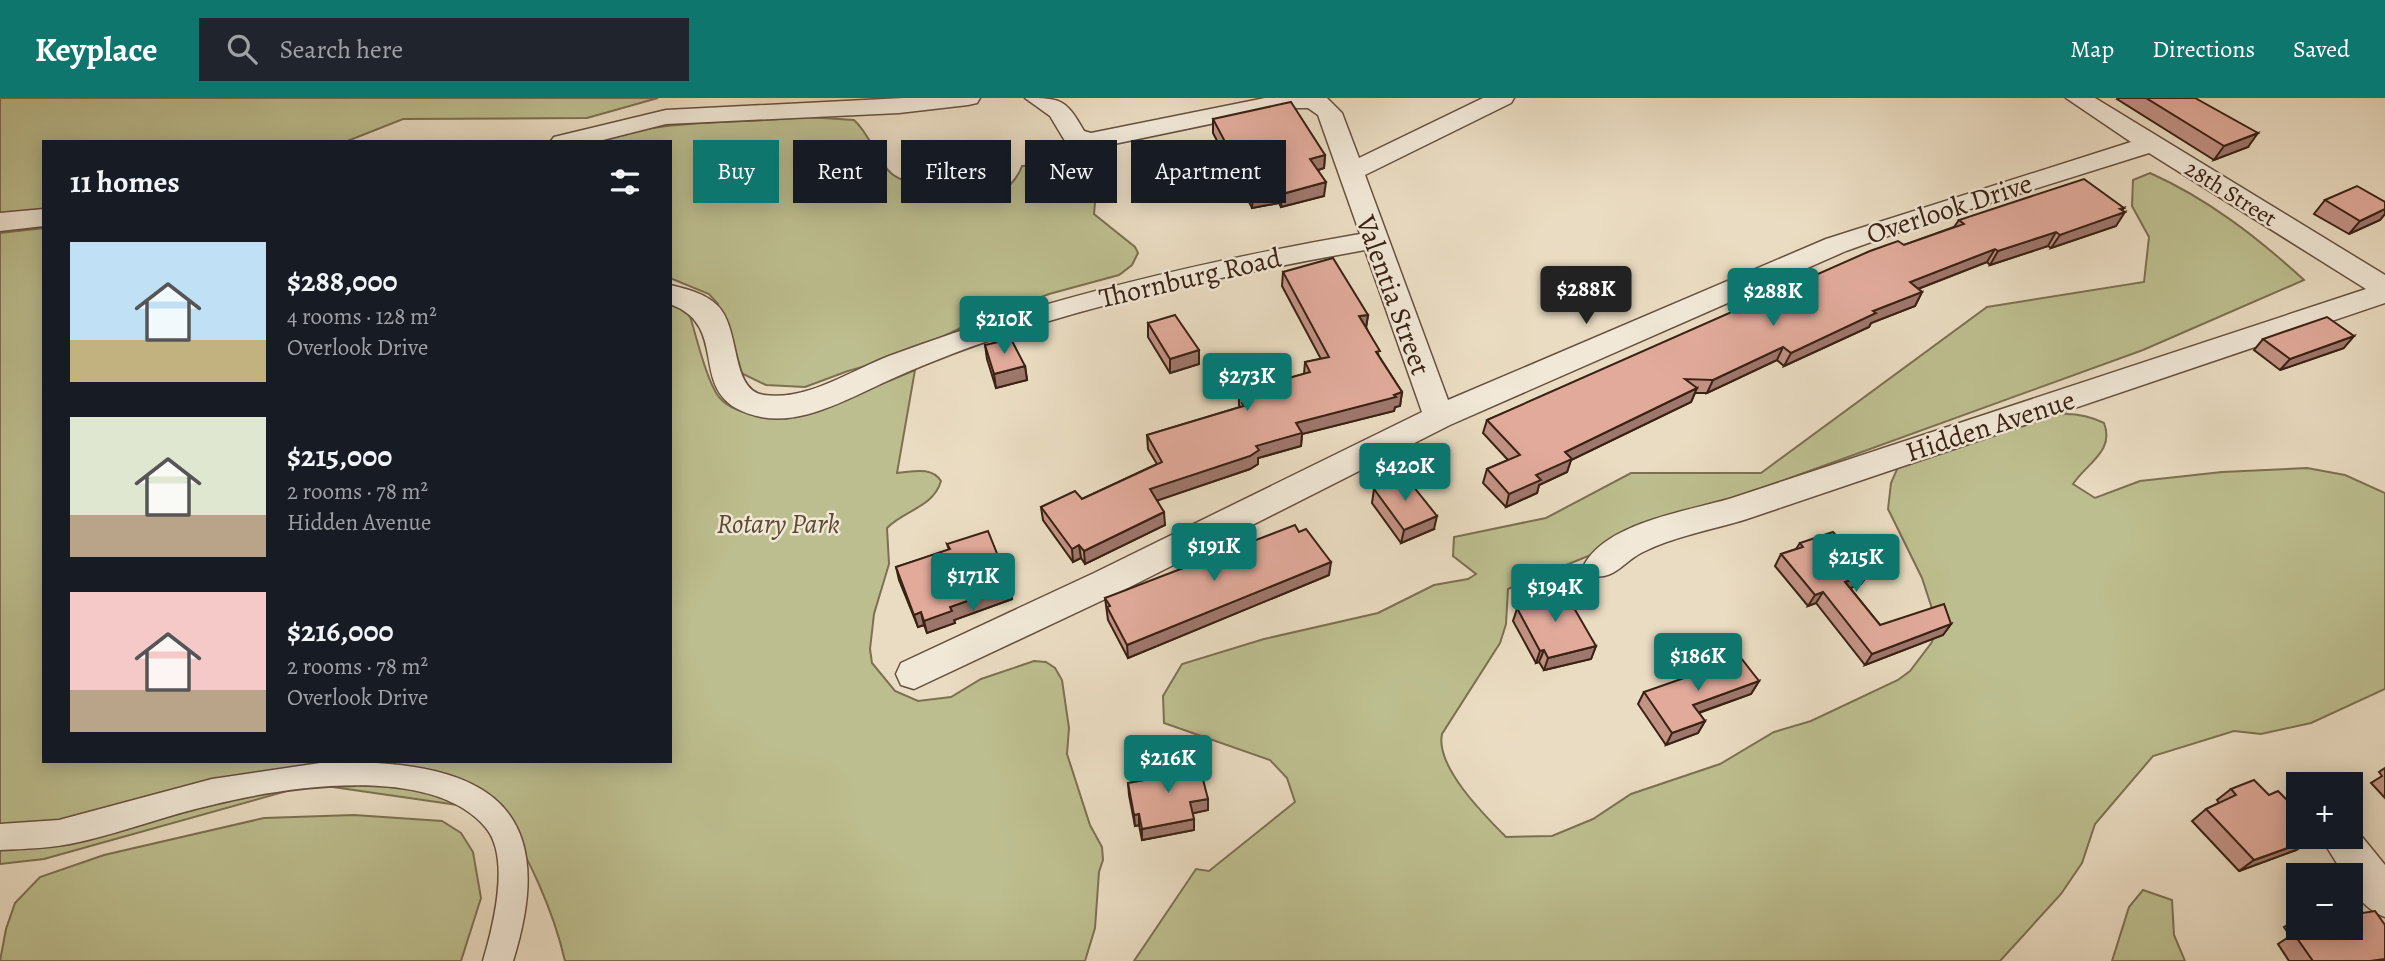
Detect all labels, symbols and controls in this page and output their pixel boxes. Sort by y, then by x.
search box [199,18,689,81]
text: Keyplace [35,27,157,72]
icon: search [223,30,261,68]
text: Search here [279,32,403,67]
text: Map [2070,33,2114,65]
text: Directions [2152,33,2255,65]
text: Saved [2293,33,2350,65]
chip: Buy [693,140,779,203]
chip: Rent [793,140,887,203]
chip: Filters [901,140,1011,203]
chip: New [1025,140,1117,203]
chip: Apartment [1131,140,1286,203]
street label: 28th Street [2179,153,2283,234]
text: 11 homes [70,162,180,202]
icon: filters [606,163,644,201]
street label: Overlook Drive [1862,164,2037,254]
street label: Valentia Street [1346,209,1440,380]
street label: Thornburg Road [1095,238,1286,317]
text: $288,000 [287,261,398,301]
pin: $288K [1537,266,1635,326]
pin: $288K [1724,268,1822,328]
icon: home [126,270,210,354]
text: $288K [1556,273,1616,304]
text: $288K [1743,275,1803,306]
pin: $210K [955,296,1053,356]
text: 4 rooms · 128 m² [287,301,437,332]
text: $210K [976,303,1032,334]
text: Overlook Drive [287,332,428,363]
pin: $273K [1198,354,1296,413]
text: $273K [1219,360,1275,391]
street label: Hidden Avenue [1901,381,2080,471]
text: $215,000 [287,436,392,476]
pin: $420K [1356,444,1454,503]
icon: home [126,445,210,529]
text: $420K [1375,450,1435,481]
text: 2 rooms · 78 m² [287,476,428,507]
park label: Rotary Park [716,505,840,543]
text: Hidden Avenue [287,507,431,538]
pin: $191K [1165,524,1263,583]
text: $191K [1188,530,1240,561]
pin: $215K [1807,534,1905,594]
text: $215K [1829,541,1884,572]
pin: $171K [924,554,1022,613]
text: $171K [947,560,999,591]
pin: $194K [1506,564,1604,624]
text: $194K [1527,571,1583,602]
text: $216,000 [287,611,394,651]
icon: home [126,620,210,704]
pin: $186K [1649,634,1747,693]
text: $186K [1670,640,1726,671]
text: 2 rooms · 78 m² [287,651,428,682]
text: Overlook Drive [287,682,428,713]
pin: $216K [1119,736,1217,795]
text: $216K [1140,742,1196,773]
map controls [2286,772,2363,940]
button: + [2286,772,2363,849]
button: − [2286,863,2363,940]

